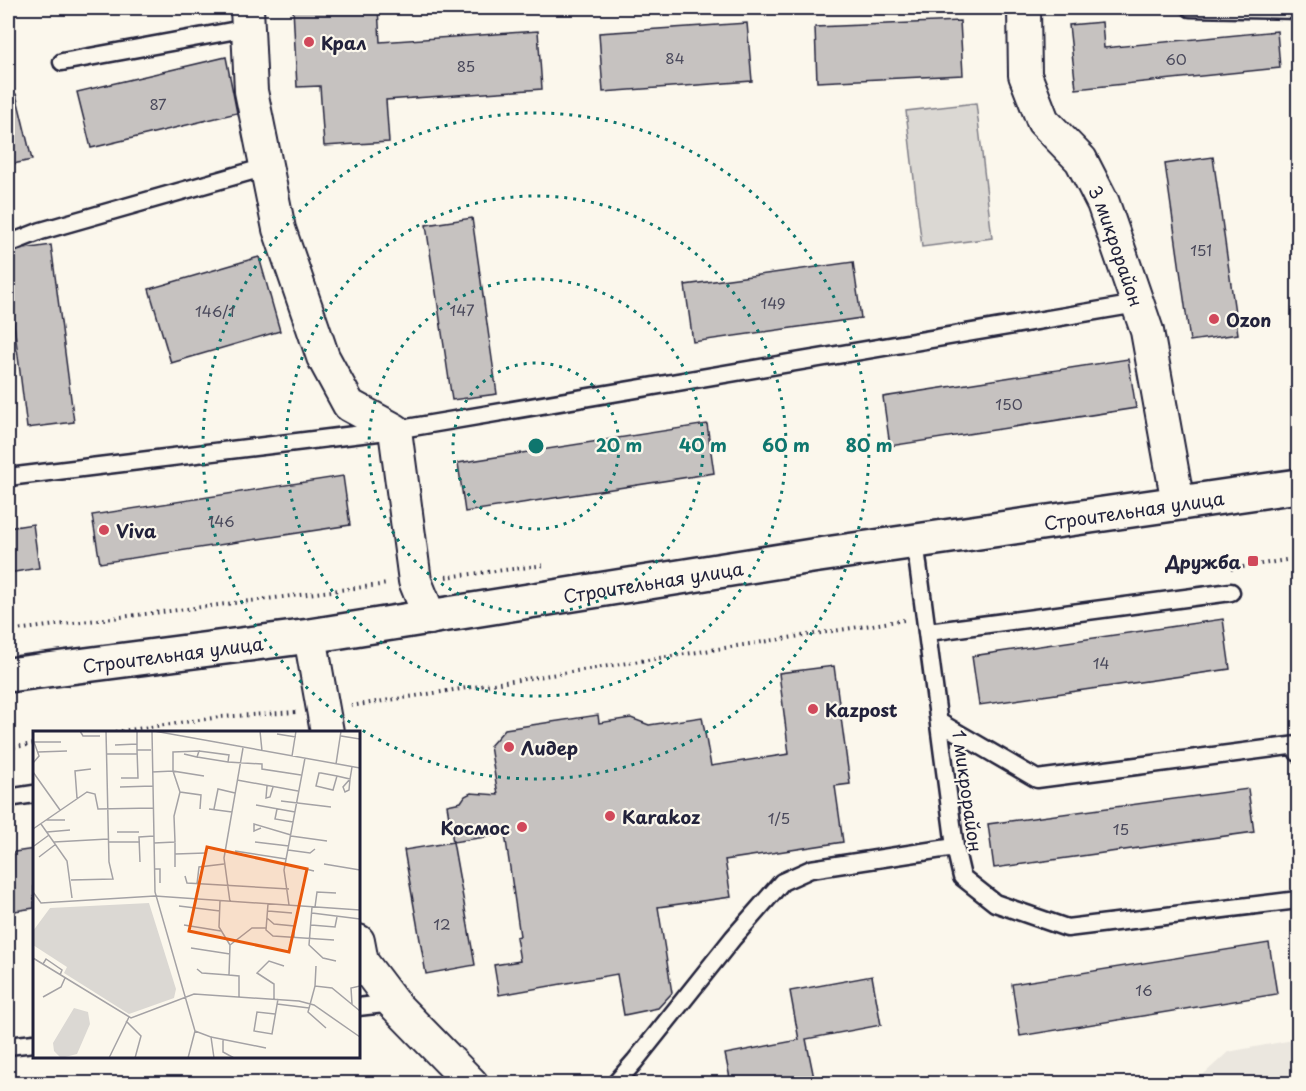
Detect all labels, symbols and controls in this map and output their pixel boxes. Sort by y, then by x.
place label: Крал [321,29,367,56]
marker: Крал [302,35,316,49]
house number: 84 [665,46,685,69]
house number: 60 [1165,47,1187,70]
house number: 85 [457,54,475,77]
house number: 87 [149,92,167,115]
street label: 3 микрорайон [1082,180,1151,310]
house number: 151 [1190,238,1212,261]
house number: 149 [760,291,786,314]
house number: 147 [450,298,475,321]
house number: 146/1 [195,299,235,322]
place label: Ozon [1226,306,1271,333]
marker: Ozon [1207,312,1221,326]
house number: 150 [995,392,1023,415]
text: 20 m [596,431,642,458]
text: 40 m [679,431,727,458]
text: 60 m [762,431,810,458]
text: 80 m [845,431,893,458]
centre of rings [526,436,546,456]
street label: Строительная улица [1042,483,1226,536]
house number: 146 [207,509,235,532]
place label: Viva [116,517,157,544]
marker: Viva [97,523,111,537]
place label: Дружба [1164,548,1241,575]
street label: Строительная улица [561,554,746,609]
marker: Дружба [1246,554,1260,568]
street label: Строительная улица [81,629,265,679]
house number: 14 [1093,651,1109,674]
place label: Kazpost [825,696,898,723]
marker: Kazpost [806,702,820,716]
street label: 1 микрорайон [946,728,990,854]
inset map [33,731,360,1058]
place label: Лидер [521,734,578,761]
marker: Лидер [502,740,516,754]
place label: Кarakoz [622,803,700,830]
house number: 1/5 [768,806,790,829]
marker: Кarakoz [603,809,617,823]
place label: Космос [440,814,510,841]
house number: 15 [1113,817,1129,840]
marker: Космос [515,820,529,834]
house number: 12 [433,912,451,935]
house number: 16 [1135,978,1153,1001]

